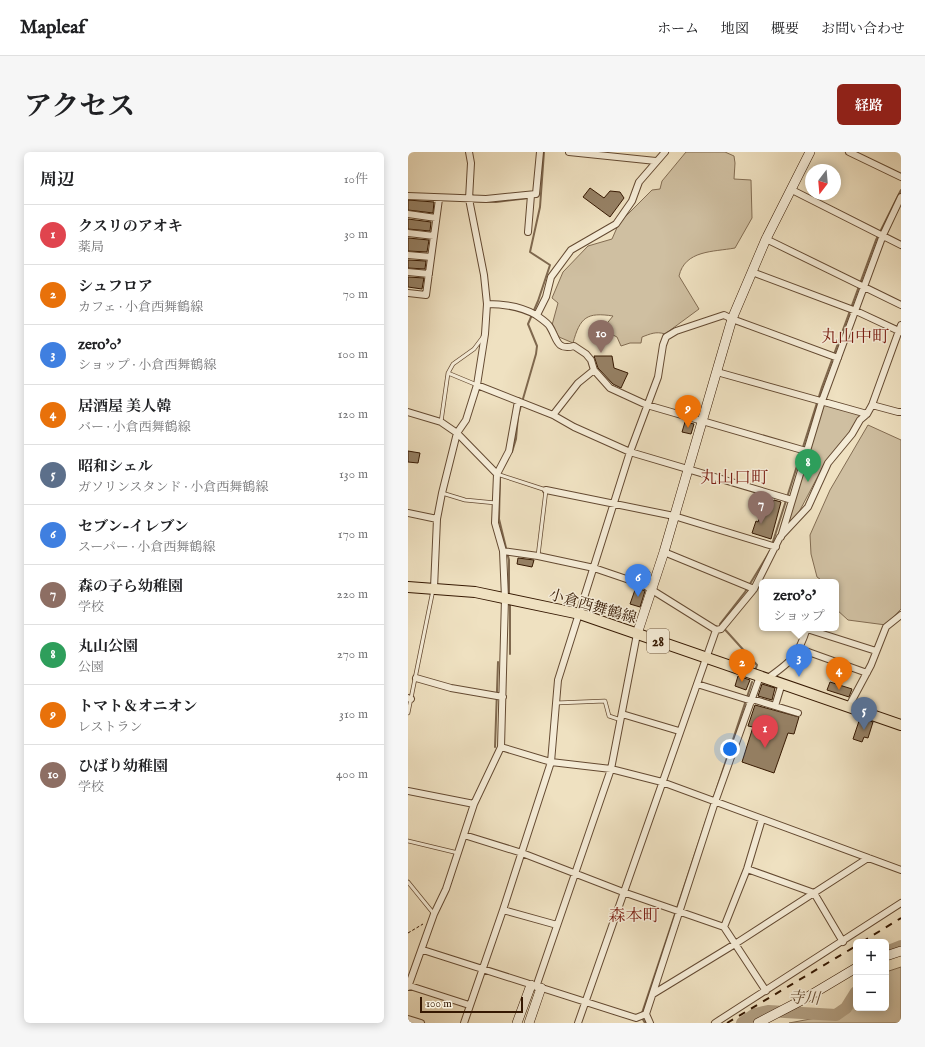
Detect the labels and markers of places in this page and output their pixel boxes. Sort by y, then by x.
pin: 10 [588,320,614,353]
pin: 9 [675,395,701,428]
pin: 8 [795,449,821,482]
pin: 7 [748,491,774,524]
pin: 6 [625,564,651,597]
pin: 3 [786,644,812,677]
pin: 2 [729,649,755,682]
pin: 4 [826,657,852,690]
pin: 5 [851,697,877,730]
pin: 1 [752,715,778,748]

